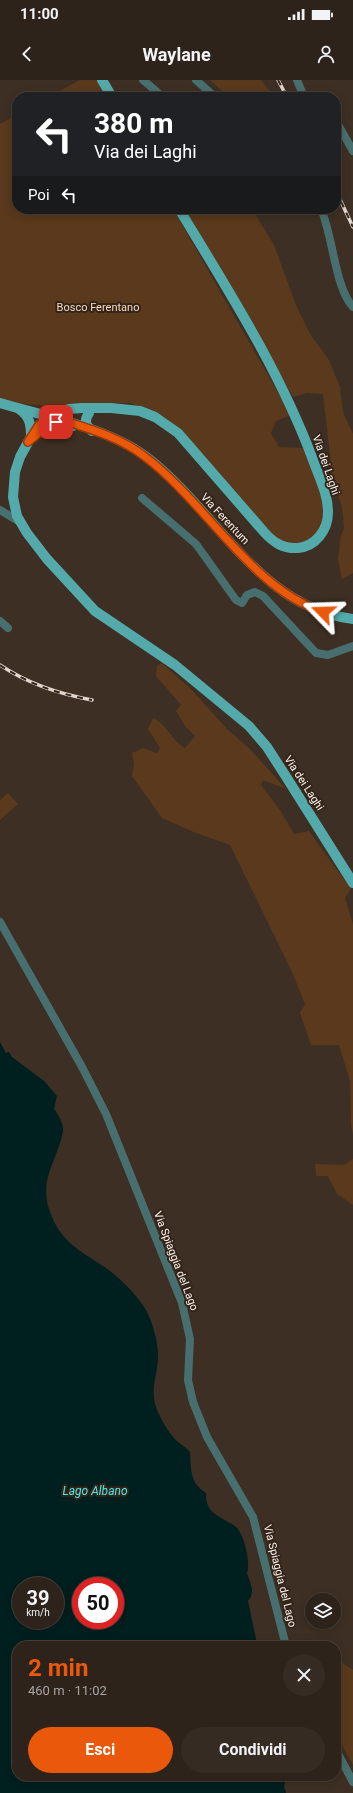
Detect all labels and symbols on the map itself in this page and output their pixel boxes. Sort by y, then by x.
park label: Bosco Ferentano [57,301,139,314]
pin [39,405,73,439]
street label: Via dei Laghi [310,433,342,497]
street label: Via Ferentum [198,491,252,547]
position arrow [302,591,344,633]
street label: Via dei Laghi [281,753,327,813]
street label: Via Spiaggia del Lago [151,1210,201,1312]
water label: Lago Albano [62,1484,128,1498]
street label: Via Spiaggia del Lago [261,1523,299,1629]
speed limit sign: 50 [72,1577,124,1629]

